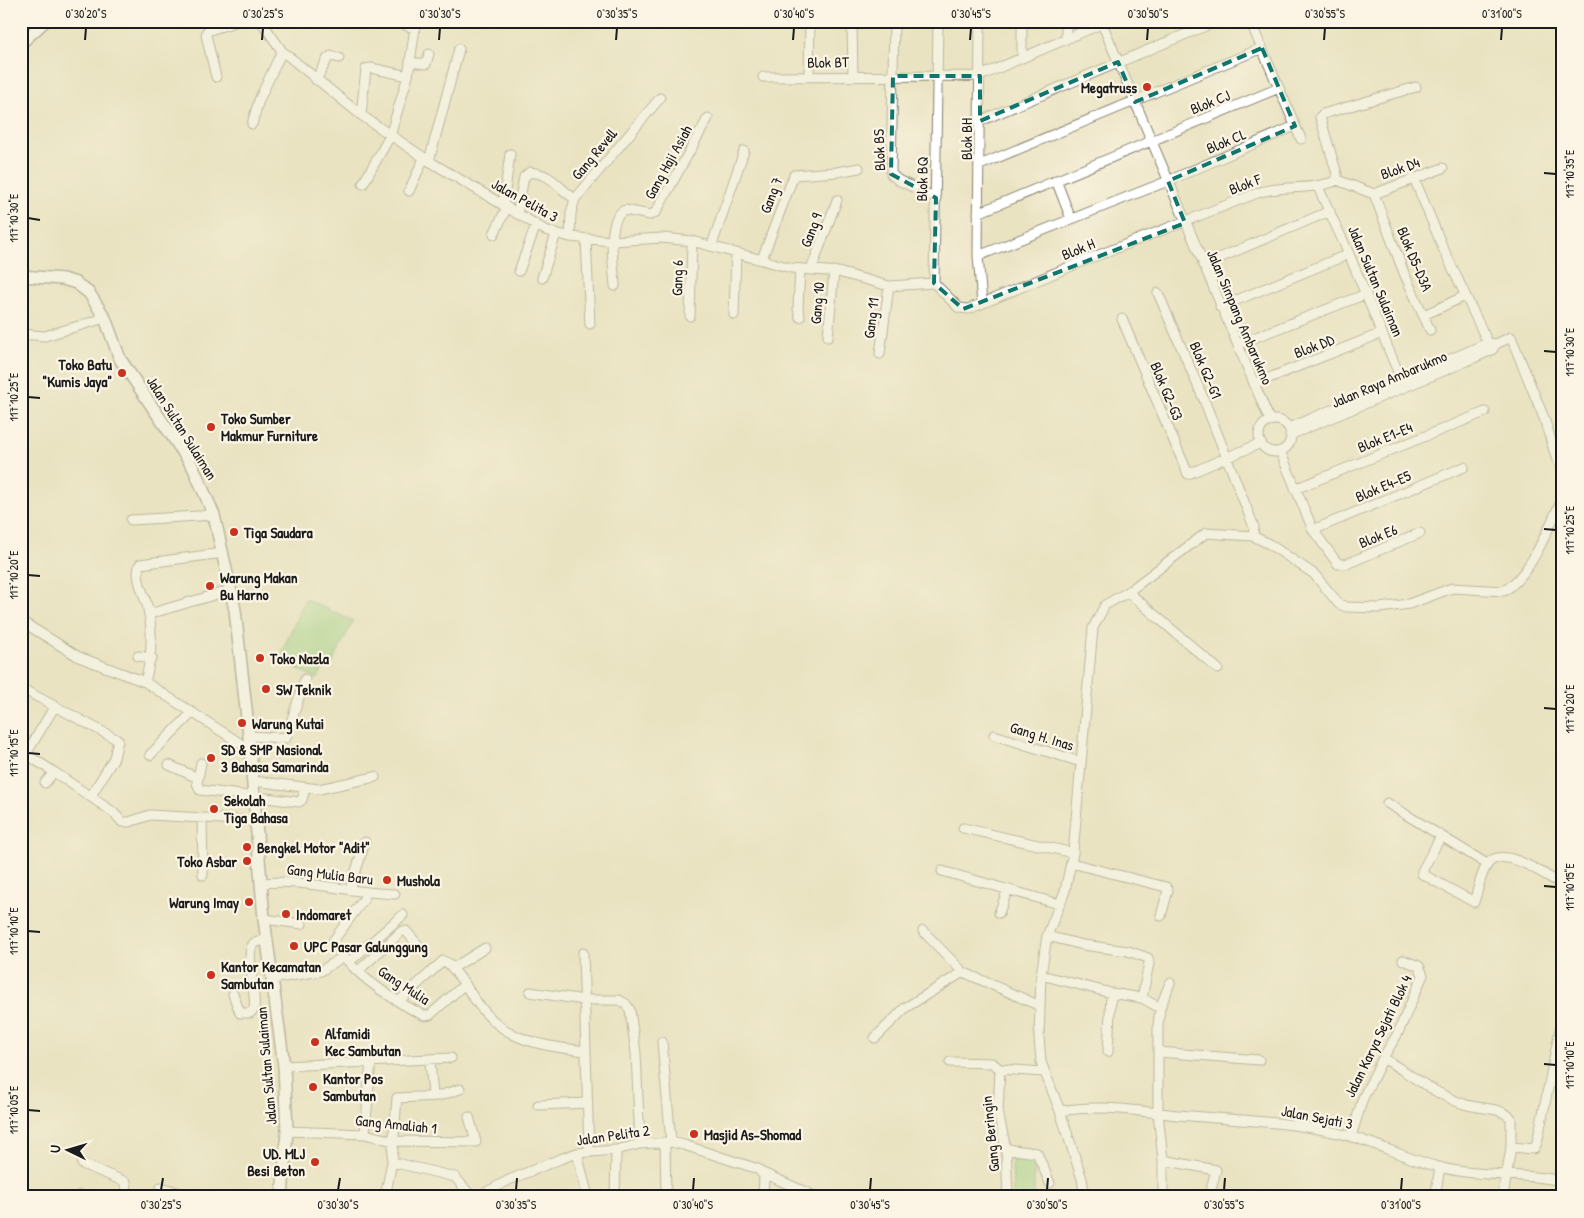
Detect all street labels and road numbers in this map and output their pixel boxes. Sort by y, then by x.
street label: Blok BT [807,51,850,73]
street label: Blok CJ [1187,84,1233,119]
street label: Blok BH [956,118,977,160]
street label: Gang Haji Asiah [639,121,697,203]
street label: Gang Revell [566,123,622,184]
street label: Blok CL [1203,123,1249,159]
street label: Blok BS [868,129,890,171]
street label: Blok D4 [1378,151,1423,184]
street label: Blok BQ [911,156,933,202]
street label: Blok F [1226,168,1264,200]
street label: Jalan Pelita 3 [488,173,562,227]
street label: Gang 7 [754,174,788,216]
street label: Gang 9 [795,209,827,250]
street label: Jalan Sultan Sulaiman [1343,222,1409,340]
street label: Blok D5-D3A [1392,224,1438,295]
street label: Blok H [1058,233,1098,265]
street label: Jalan Simpang Ambarukmo [1202,246,1278,388]
street label: Gang 6 [666,260,688,296]
street label: Gang 10 [805,281,829,325]
street label: Gang 11 [858,296,884,340]
street label: Blok DD [1291,328,1338,363]
street label: Blok G2-G1 [1185,338,1227,402]
street label: Jalan Raya Ambarukmo [1328,345,1450,413]
street label: Blok G2-G3 [1145,359,1189,424]
street label: Jalan Sultan Sulaiman [142,372,222,484]
street label: Blok E1-E4 [1354,416,1416,458]
street label: Blok E4-E5 [1352,465,1415,507]
street label: Blok E6 [1356,519,1400,553]
street label: Gang H. Inas [1008,716,1077,756]
street label: Gang Mulia Baru [286,858,374,890]
street label: Gang Mulia [374,960,434,1010]
street label: Jalan Karya Sejati Blok 4 [1339,971,1417,1101]
street label: Jalan Sultan Sulaiman [250,1006,282,1126]
street label: Gang Beringin [976,1095,1004,1173]
street label: Jalan Sejati 3 [1279,1100,1355,1134]
street label: Gang Amaliah 1 [354,1109,438,1139]
street label: Jalan Pelita 2 [575,1119,651,1151]

